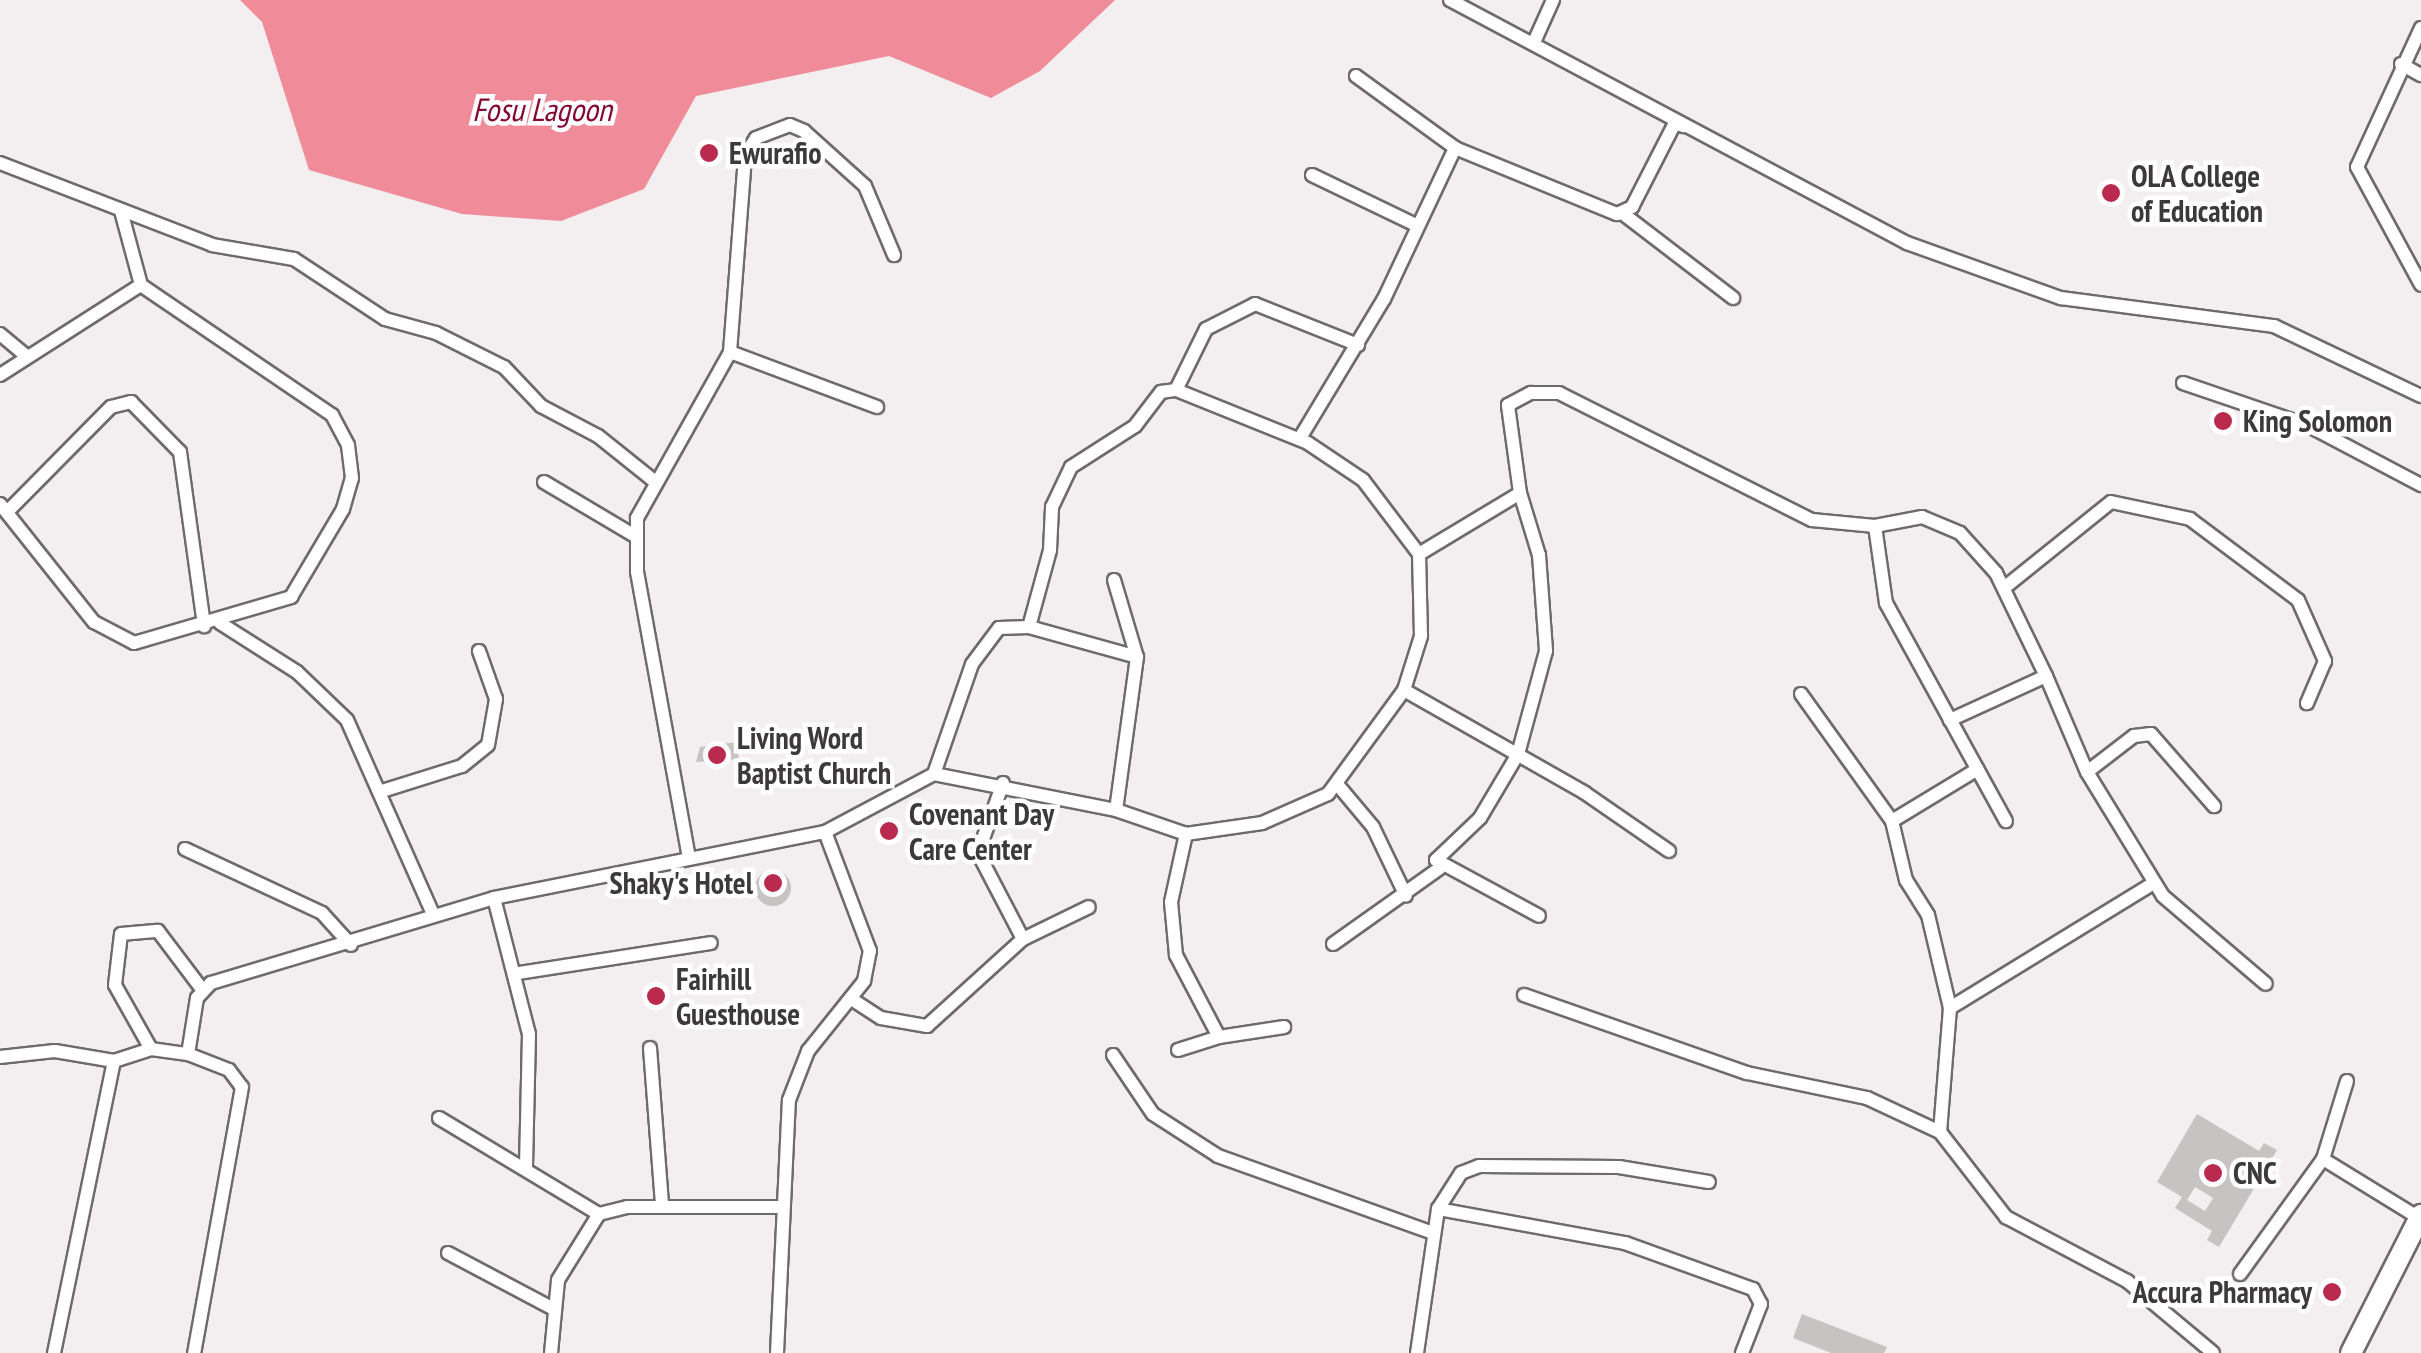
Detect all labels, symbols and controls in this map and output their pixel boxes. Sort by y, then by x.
water label: Fosu Lagoon [472,90,612,128]
place label: Ewurafio [729,135,821,171]
marker: Ewurafio [698,142,720,164]
place label: OLA College of Education [2131,158,2263,228]
marker: OLA College of Education [2100,182,2122,204]
place label: King Solomon [2243,403,2392,439]
marker: King Solomon [2212,410,2234,432]
place label: Living Word Baptist Church [737,720,892,790]
marker: Living Word Baptist Church [706,744,728,766]
place label: Covenant Day Care Center [909,796,1054,866]
marker: Covenant Day Care Center [878,820,900,842]
place label: Shaky's Hotel [610,865,753,901]
marker: Shaky's Hotel [762,872,784,894]
place label: Fairhill Guesthouse [676,961,800,1032]
marker: Fairhill Guesthouse [645,985,667,1007]
place label: CNC [2233,1155,2277,1191]
marker: CNC [2202,1162,2224,1184]
place label: Accura Pharmacy [2133,1274,2312,1310]
marker: Accura Pharmacy [2321,1281,2343,1303]

